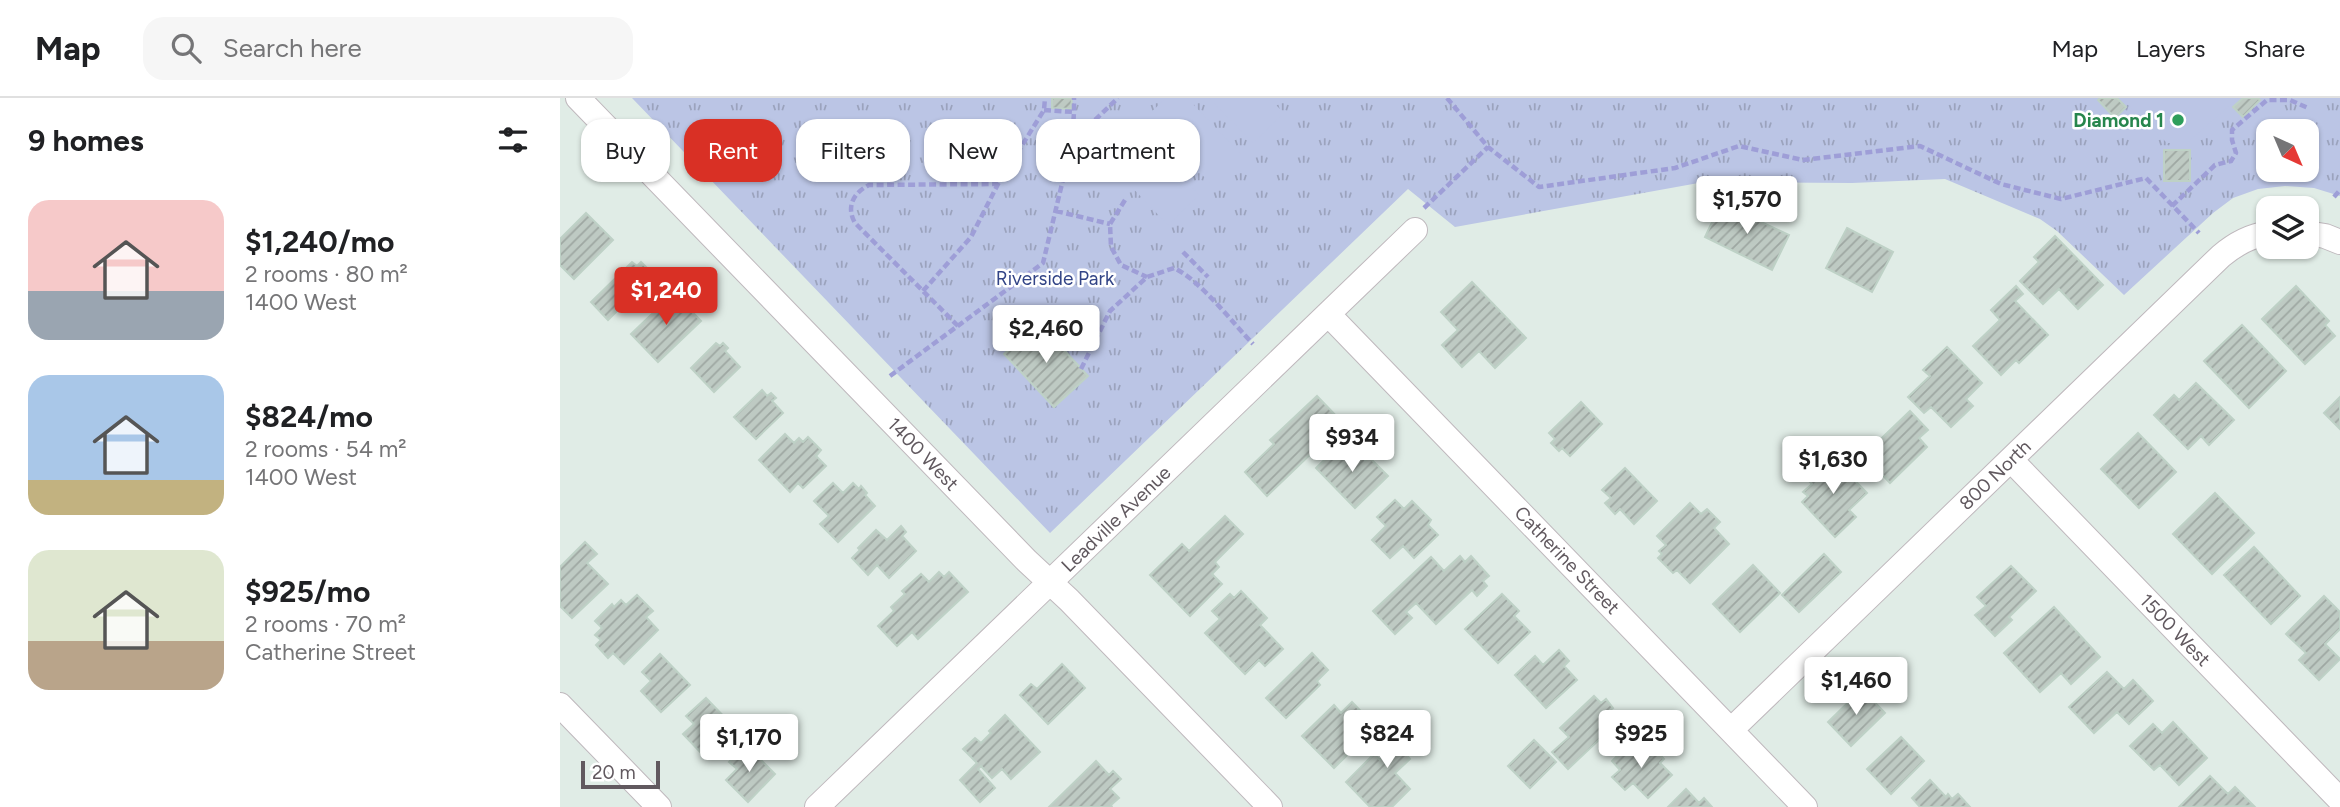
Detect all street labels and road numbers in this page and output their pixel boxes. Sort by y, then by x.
street label: 1400 West [883,413,963,495]
street label: 800 North [1954,435,2036,515]
street label: Leadville Avenue [1057,461,1175,577]
street label: Catherine Street [1510,501,1624,619]
street label: 1500 West [2135,589,2215,671]

